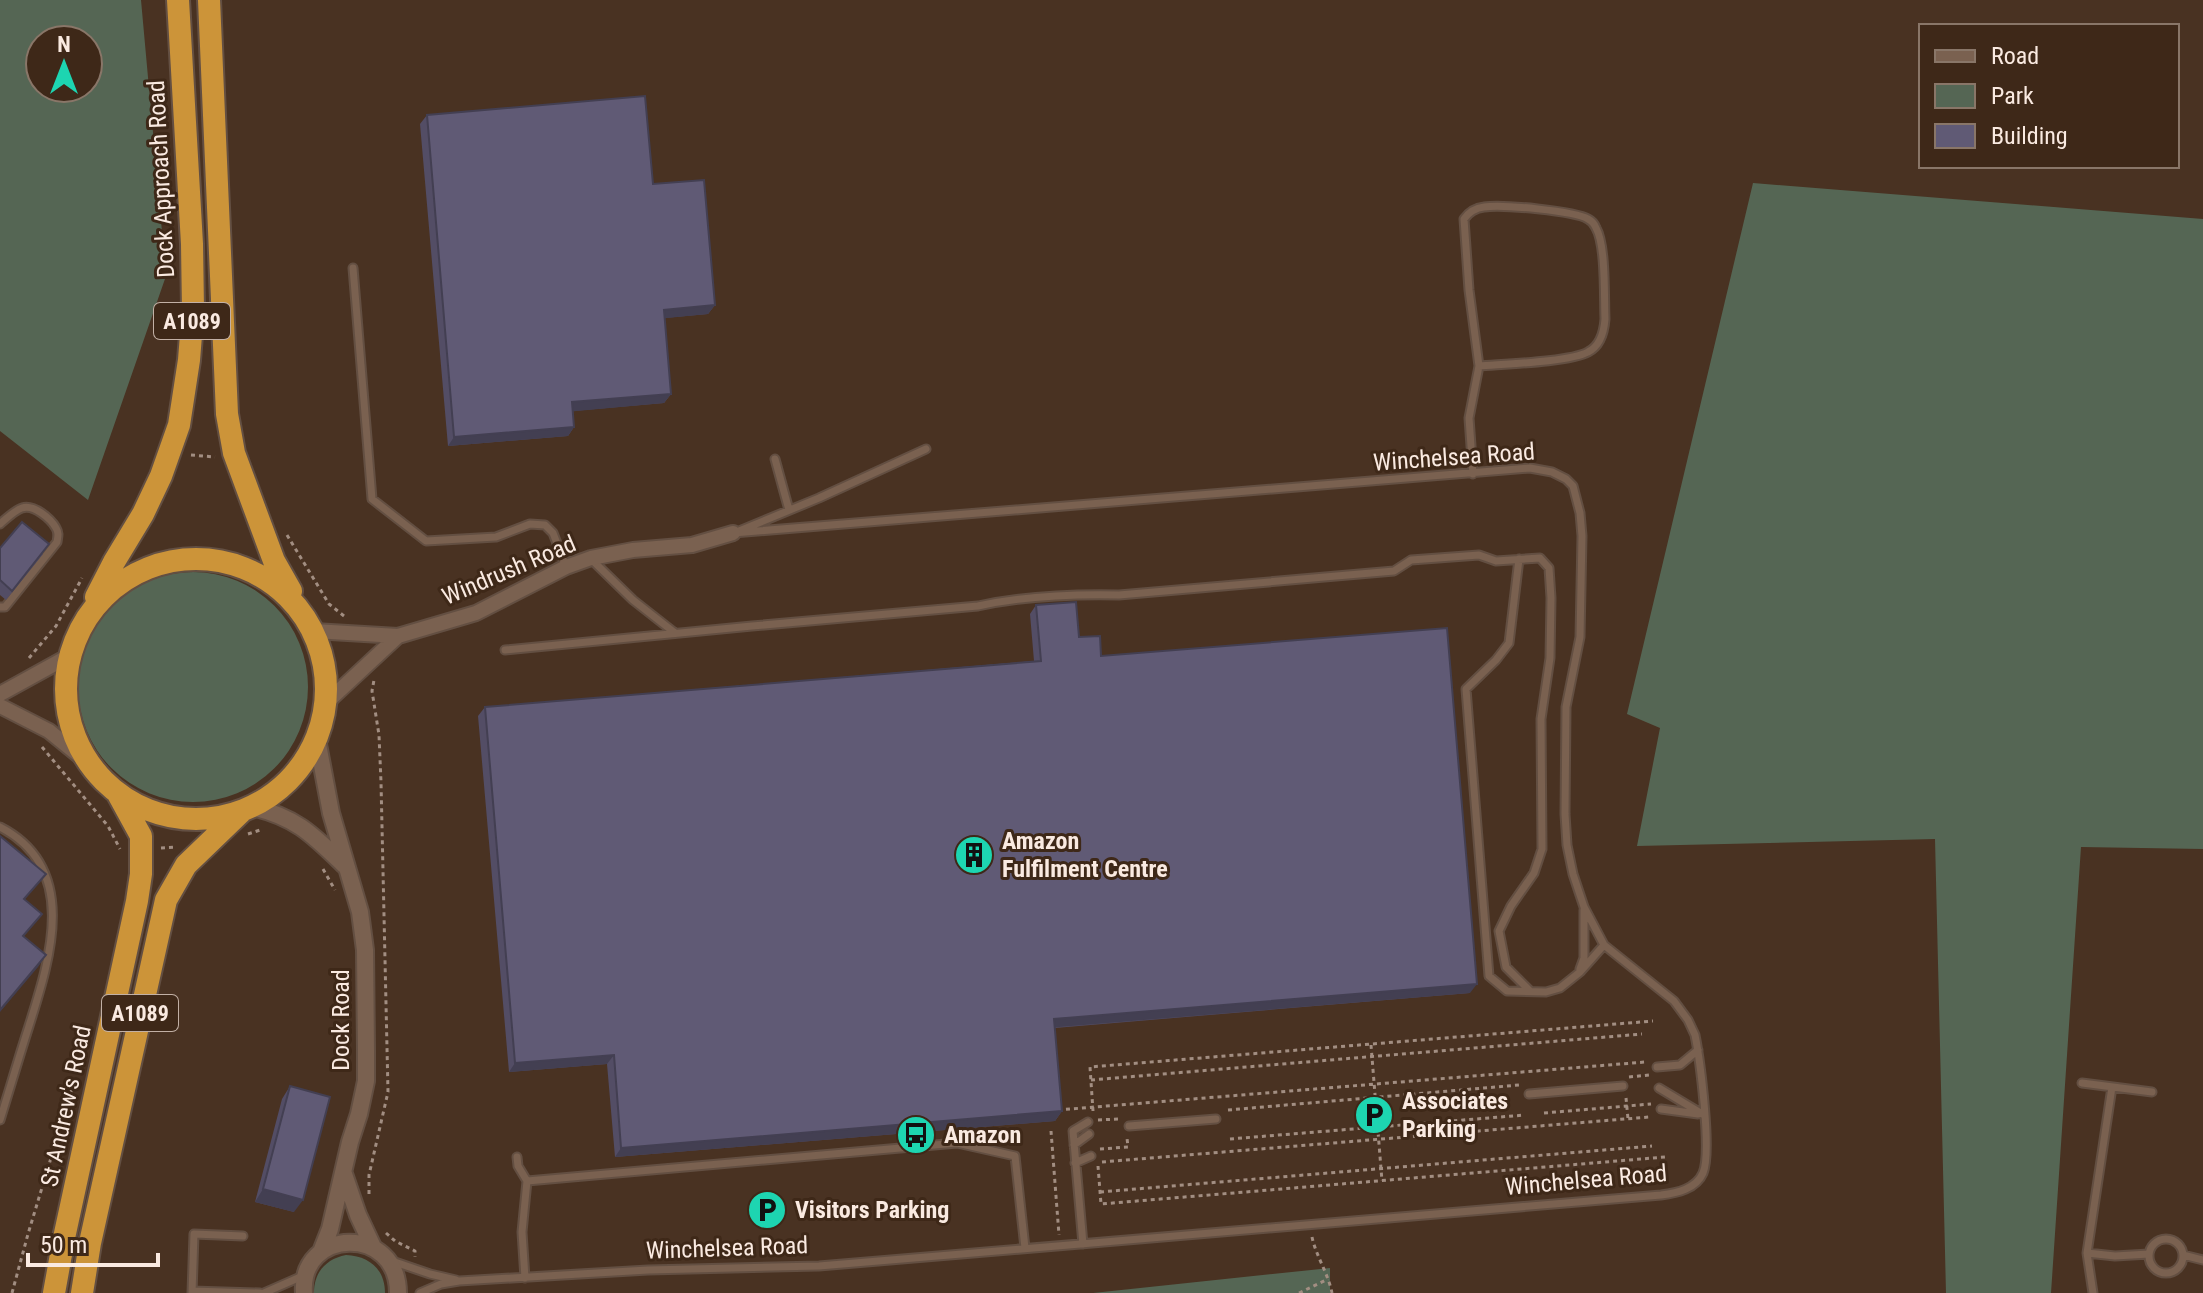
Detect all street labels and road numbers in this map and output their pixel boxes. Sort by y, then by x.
street label: Dock Approach Road [142,80,180,278]
road number: A1089 [154,303,230,339]
street label: Winchelsea Road [1372,437,1536,477]
street label: Windrush Road [438,529,580,611]
street label: Dock Road [327,969,355,1071]
road number: A1089 [102,995,178,1031]
street label: St Andrew's Road [35,1023,97,1189]
street label: Winchelsea Road [1504,1159,1668,1201]
street label: Winchelsea Road [645,1231,809,1265]

